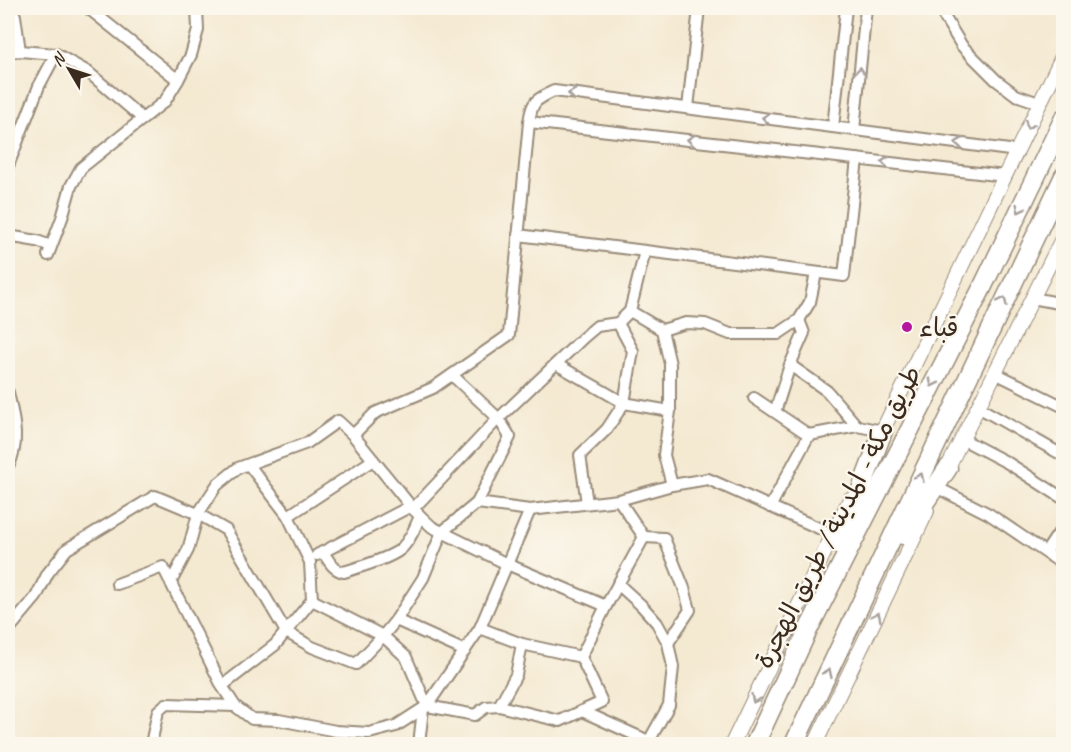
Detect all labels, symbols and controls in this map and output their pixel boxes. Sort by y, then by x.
north arrow [39,39,99,99]
text: N [47,48,71,70]
one-way arrow [853,67,865,76]
one-way arrow [568,88,577,100]
one-way arrow [761,112,770,125]
one-way arrow [1024,118,1036,129]
one-way arrow [686,135,696,147]
one-way arrow [954,137,964,150]
one-way arrow [880,156,889,169]
one-way arrow [1016,202,1027,213]
one-way arrow [996,297,1008,308]
place label: قباء [919,311,959,344]
marker: قباء [900,320,914,334]
street label: طريق مكة - المدينة / طريق الهجرة [747,360,929,674]
one-way arrow [929,377,941,388]
one-way arrow [913,473,925,484]
one-way arrow [869,612,881,623]
one-way arrow [820,668,832,679]
one-way arrow [750,692,762,703]

